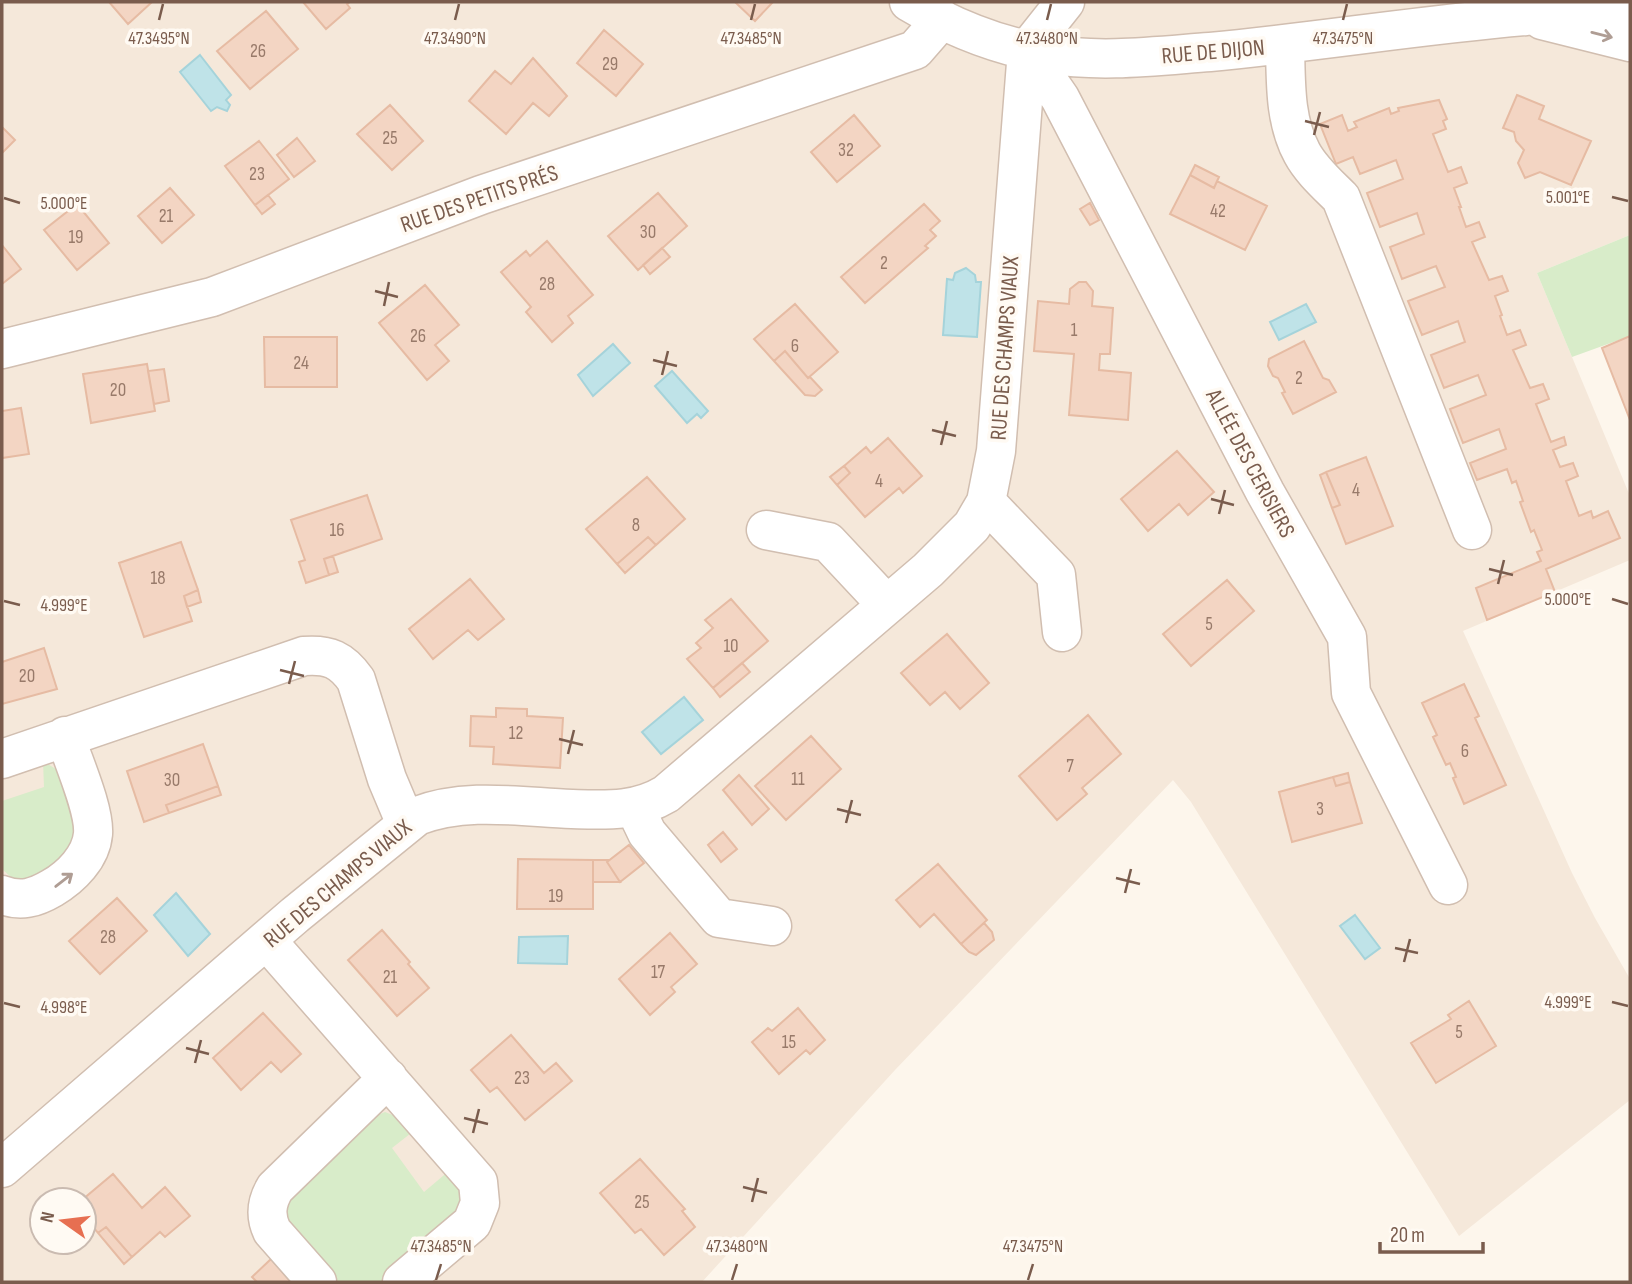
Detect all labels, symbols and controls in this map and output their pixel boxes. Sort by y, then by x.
text: 47.3495°N [128,28,190,49]
text: 47.3490°N [424,28,486,49]
text: 47.3485°N [720,28,782,49]
text: 47.3480°N [1016,28,1078,49]
text: 47.3475°N [1313,28,1373,49]
one-way arrow [1590,29,1613,42]
street label: RUE DE DIJON [1160,34,1266,70]
house number: 26 [250,40,266,63]
house number: 29 [602,53,618,76]
house number: 25 [382,127,398,150]
house number: 32 [838,139,854,162]
street label: RUE DES PETITS PRÉS [397,159,562,239]
house number: 23 [249,163,265,186]
text: 5.001°E [1546,187,1590,208]
text: 5.000°E [41,193,87,214]
house number: 42 [1210,200,1226,223]
house number: 21 [159,205,174,228]
house number: 30 [640,221,656,244]
house number: 19 [68,226,84,249]
house number: 2 [880,252,888,275]
street label: RUE DES CHAMPS VIAUX [985,255,1025,441]
house number: 28 [539,273,555,296]
house number: 1 [1071,319,1078,342]
house number: 26 [410,325,426,348]
house number: 6 [791,335,799,358]
house number: 24 [293,352,309,375]
house number: 2 [1295,367,1303,390]
house number: 20 [110,379,126,402]
street label: ALLÉE DES CERISIERS [1199,384,1301,543]
house number: 4 [875,470,883,493]
house number: 4 [1352,479,1360,502]
house number: 8 [632,514,640,537]
house number: 16 [330,519,344,542]
house number: 18 [151,567,165,590]
text: 5.000°E [1545,589,1591,610]
text: 4.999°E [40,595,88,616]
house number: 5 [1205,613,1213,636]
house number: 10 [723,635,739,658]
house number: 20 [19,665,35,688]
house number: 12 [509,722,523,745]
house number: 6 [1461,740,1469,763]
house number: 7 [1066,755,1074,778]
house number: 11 [791,768,805,791]
house number: 30 [164,769,180,792]
house number: 3 [1316,798,1324,821]
street label: RUE DES CHAMPS VIAUX [258,814,418,954]
one-way arrow [54,872,73,887]
house number: 19 [548,885,564,908]
house number: 28 [100,926,116,949]
house number: 17 [651,961,666,984]
house number: 21 [383,966,398,989]
text: 4.999°E [1544,992,1592,1013]
text: 4.998°E [41,997,87,1018]
house number: 5 [1455,1021,1463,1044]
house number: 15 [782,1031,796,1054]
house number: 23 [514,1067,530,1090]
north arrow [28,1186,98,1256]
house number: 25 [634,1191,650,1214]
text: N [36,1210,60,1225]
scale bar [1380,1210,1483,1254]
text: 20 m [1390,1223,1425,1248]
text: 47.3485°N [410,1236,472,1257]
text: 47.3480°N [706,1236,768,1257]
text: 47.3475°N [1003,1236,1063,1257]

